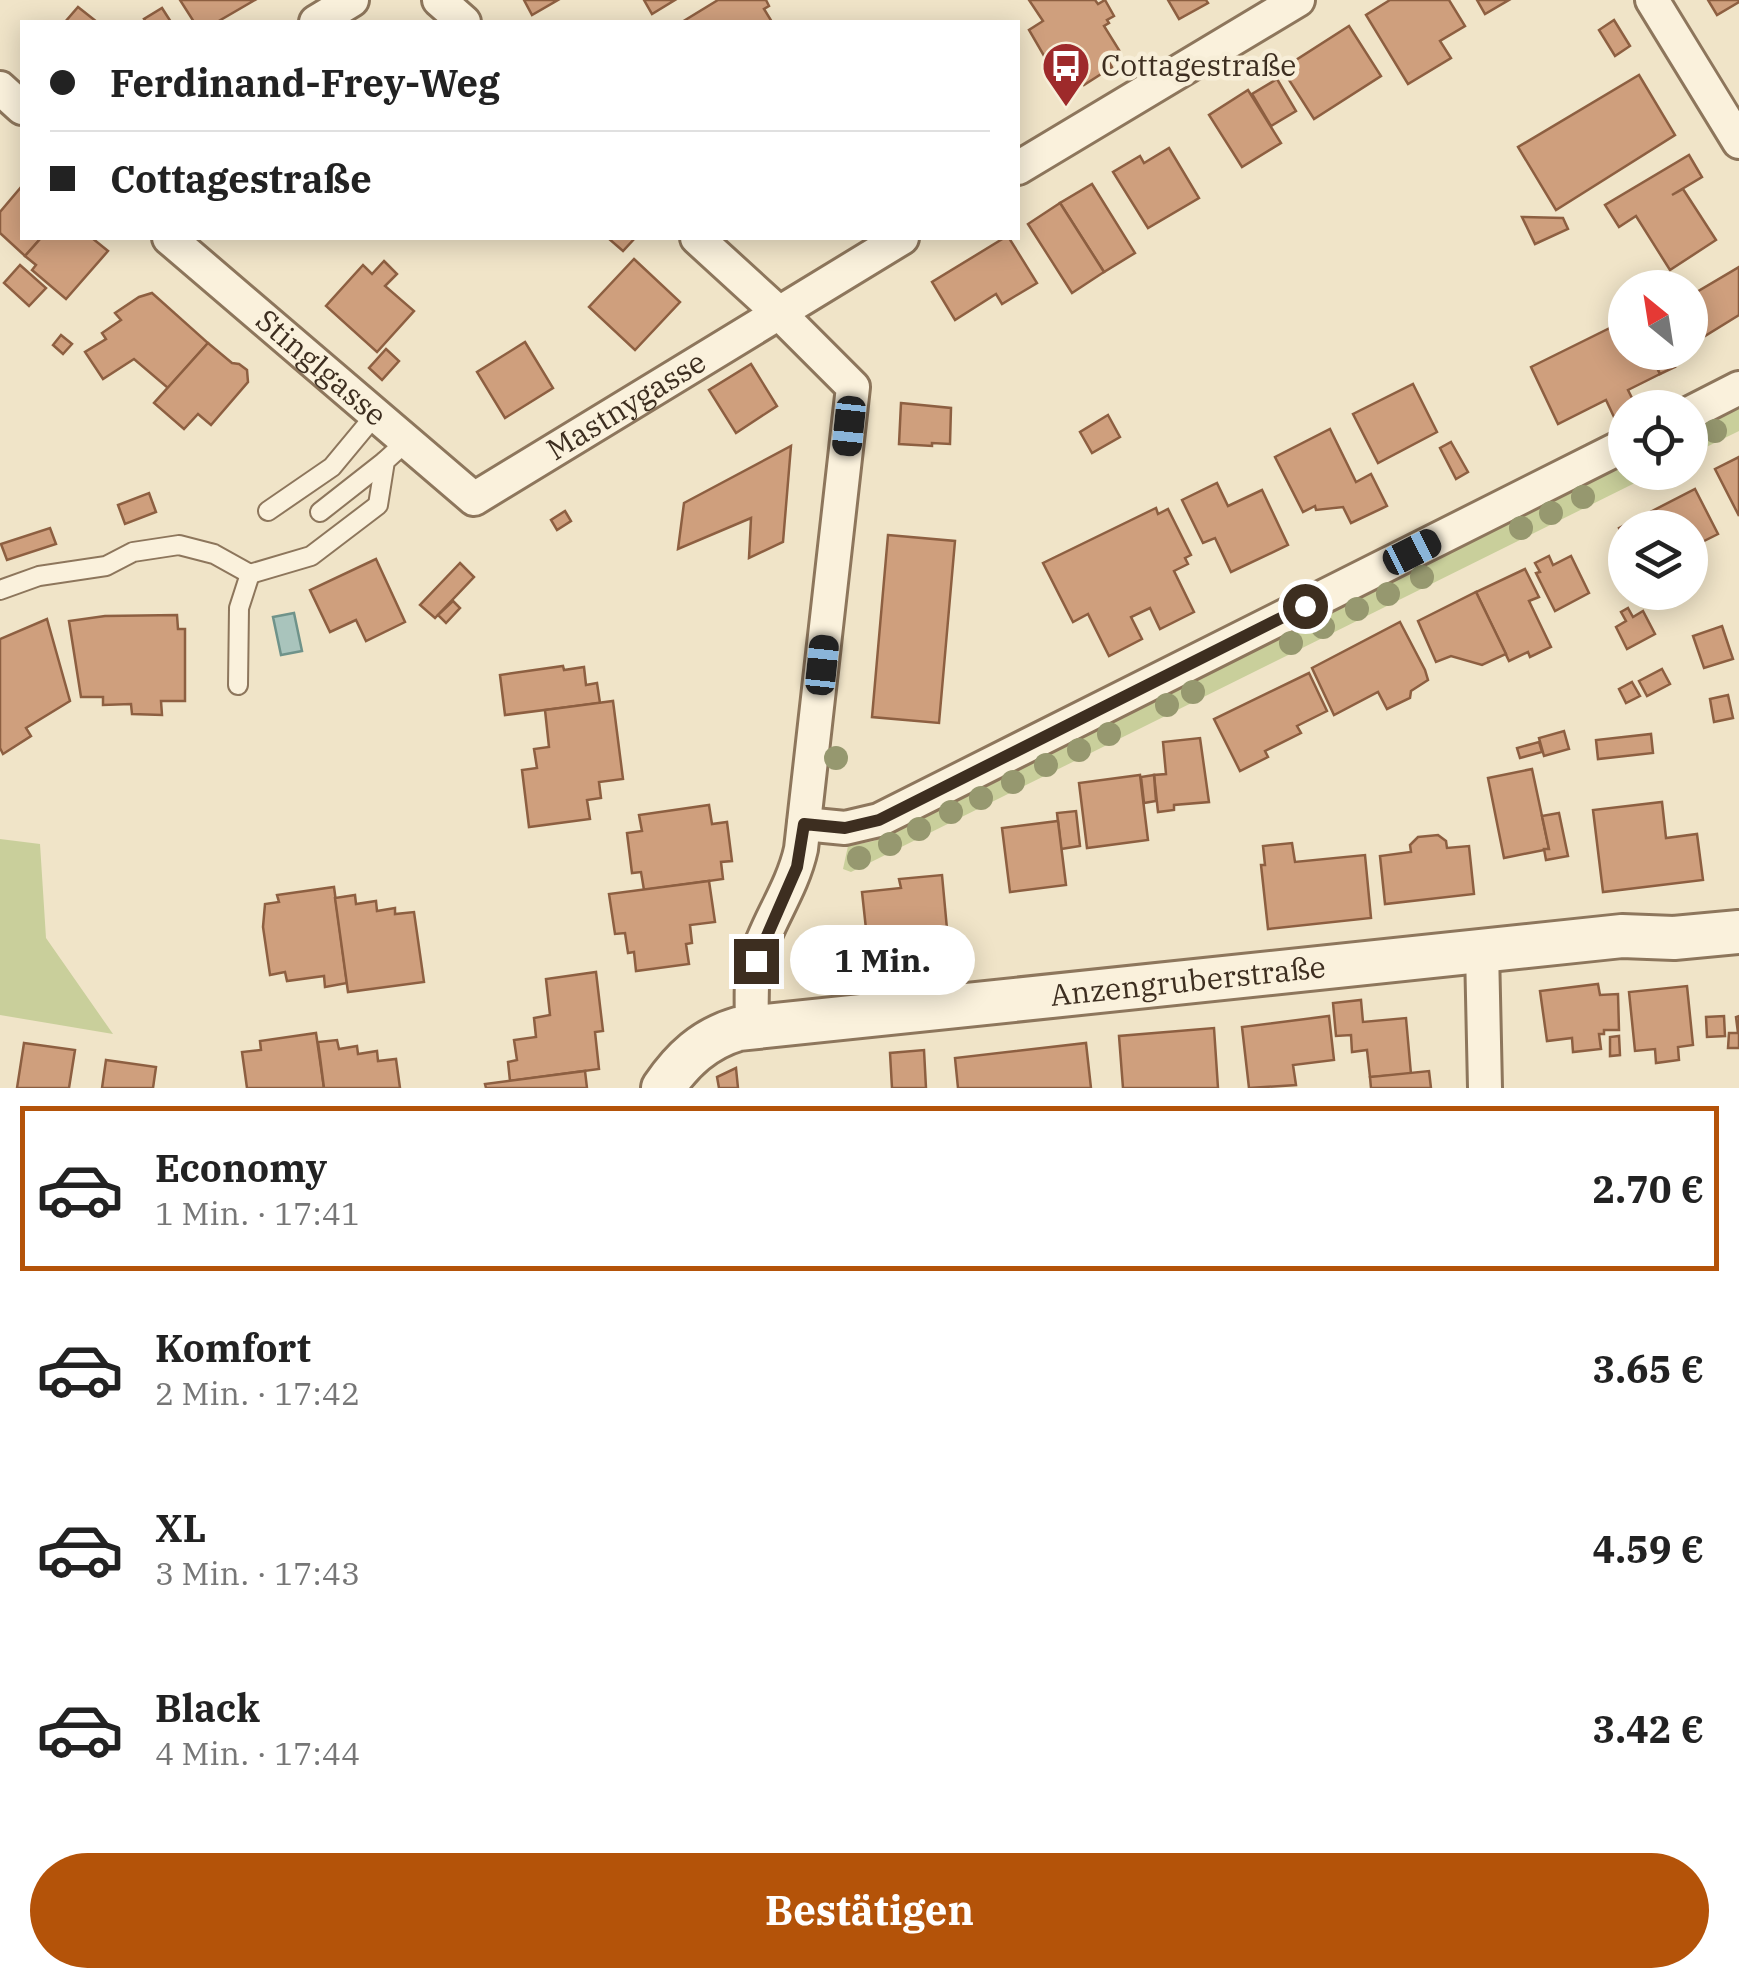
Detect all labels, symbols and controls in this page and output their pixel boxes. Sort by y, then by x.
bus stop icon: Cottagestraße [1040,40,1092,108]
place label: Cottagestraße [1101,45,1296,84]
text: Ferdinand-Frey-Weg [110,58,500,107]
text: Cottagestraße [110,154,372,203]
north arrow [1608,270,1708,370]
map controls [1608,270,1708,610]
street label: Stinglgasse [248,300,395,434]
street label: Mastnygasse [539,341,713,468]
button: locate [1608,390,1708,490]
car [831,395,867,457]
button: layers [1608,510,1708,610]
car [1378,525,1446,579]
route start [1283,584,1328,629]
car [804,634,840,696]
callout: 1 Min. [791,926,976,996]
route end [734,939,779,984]
text: 1 Min. [834,939,931,981]
street label: Anzengruberstraße [1048,946,1327,1014]
text: Economy [155,1143,327,1192]
icon: car [35,1144,125,1234]
text: 2.70 € [1592,1164,1704,1213]
text: 1 Min. · 17:41 [155,1192,360,1234]
text: Komfort [155,1323,311,1372]
icon: car [35,1324,125,1414]
text: 3.65 € [1592,1344,1704,1393]
text: 2 Min. · 17:42 [155,1372,360,1414]
text: XL [155,1503,206,1552]
icon: car [35,1504,125,1594]
text: 4.59 € [1592,1524,1704,1573]
text: 3 Min. · 17:43 [155,1552,360,1594]
text: Black [155,1683,260,1732]
icon: car [35,1684,125,1774]
text: 3.42 € [1592,1704,1704,1753]
text: 4 Min. · 17:44 [155,1732,360,1774]
button: Bestätigen [30,1853,1709,1968]

